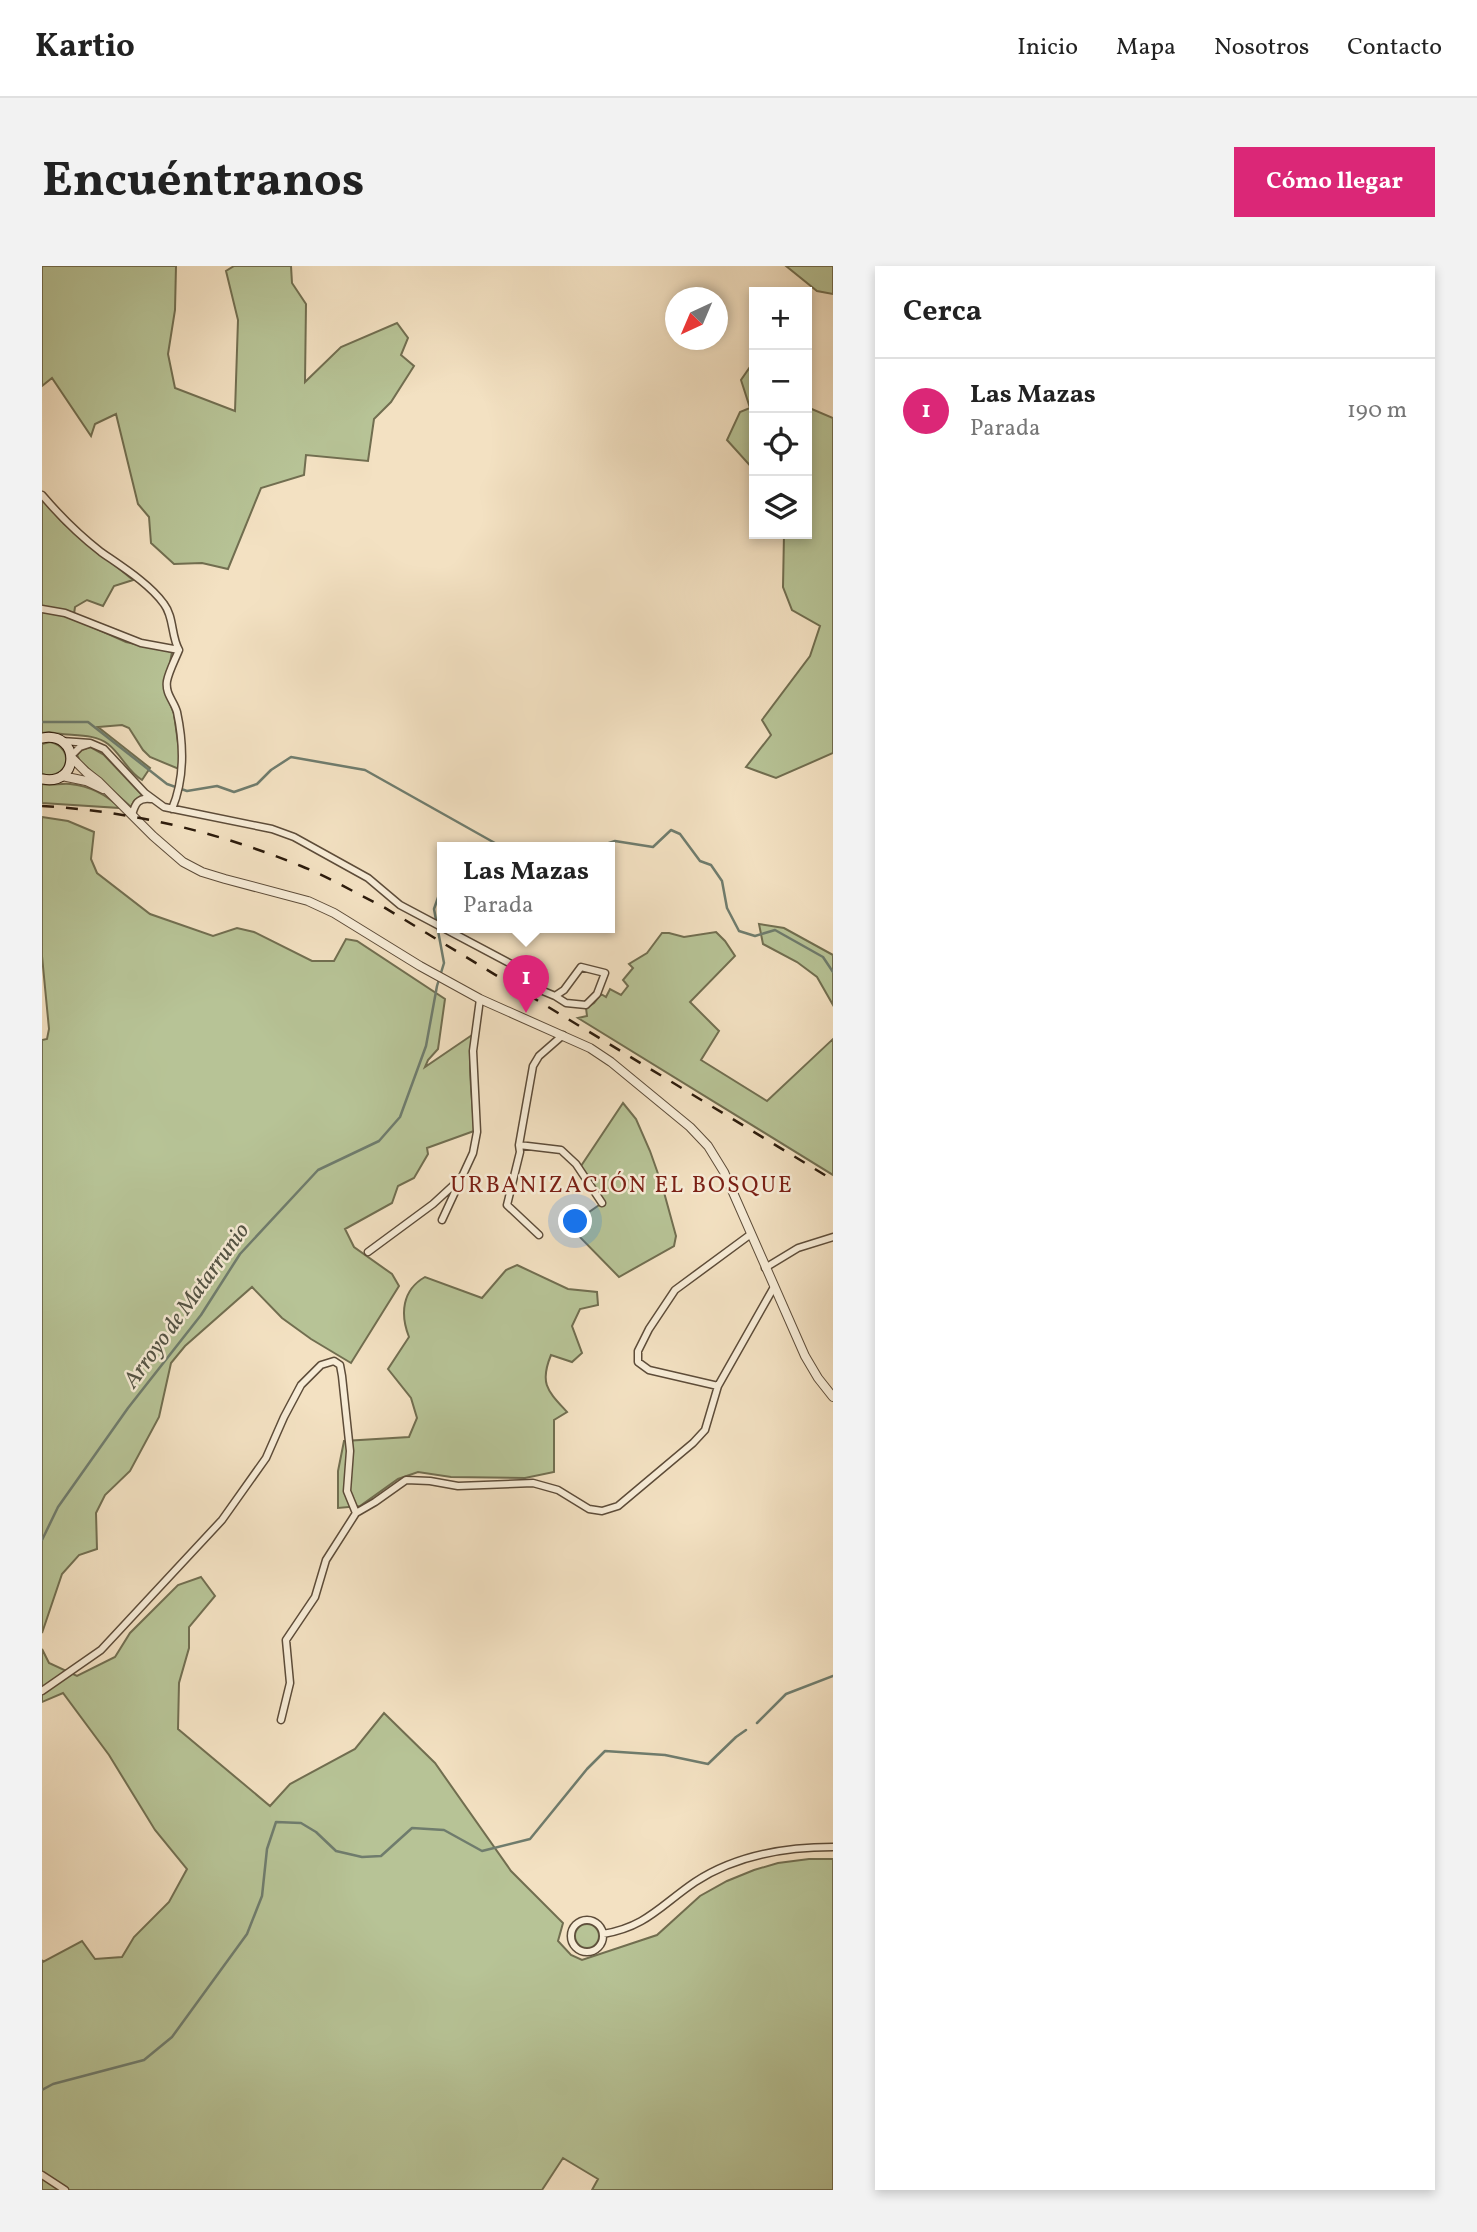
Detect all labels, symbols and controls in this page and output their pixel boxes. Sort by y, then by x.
text: Kartio [35,25,135,71]
text: Inicio [1017,31,1078,65]
text: Mapa [1116,31,1176,65]
text: Nosotros [1214,31,1309,65]
text: Contacto [1347,31,1442,65]
button: Cómo llegar [1234,147,1435,217]
text: Encuéntranos [42,148,364,217]
north arrow [665,287,728,350]
map controls [749,287,812,539]
button: + [749,287,812,350]
text: Cerca [903,291,982,333]
button: − [749,350,812,413]
text: Las Mazas [970,377,1096,413]
text: 1 [921,395,931,427]
text: 190 m [1347,395,1407,427]
button: locate [749,413,812,476]
text: Parada [970,413,1040,445]
button: layers [749,476,812,539]
popup [437,842,615,933]
text: Las Mazas [463,854,589,890]
text: Parada [463,890,533,922]
pin: 1 [503,955,549,1013]
district label: URBANIZACIÓN EL BOSQUE [450,1170,794,1202]
your location [558,1204,592,1238]
water label: Arroyo de Matarrunio [116,1217,258,1396]

